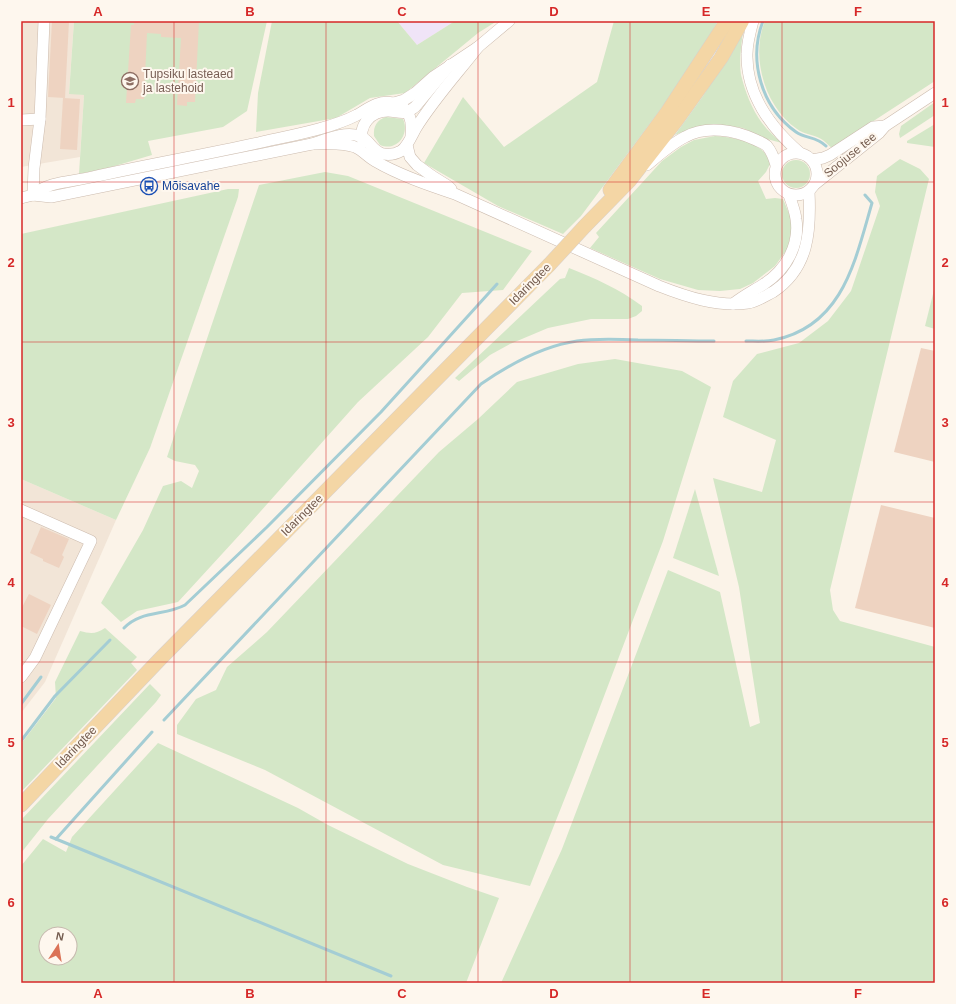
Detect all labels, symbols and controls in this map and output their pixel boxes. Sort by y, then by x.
text: A [93,4,103,19]
text: B [245,4,255,19]
text: C [397,4,407,19]
text: D [549,4,559,19]
text: E [702,4,711,19]
text: F [854,4,862,19]
place label: Tupsiku lasteaed ja lastehoid [142,67,233,95]
school or university icon: Tupsiku lasteaed ja lastehoid [120,71,140,91]
text: 1 [7,95,15,110]
text: 1 [941,95,949,110]
street label: Soojuse tee [821,129,879,180]
bus stop icon: Mõisavahe [139,176,159,196]
place label: Mõisavahe [162,179,220,193]
text: 2 [7,255,15,270]
text: 2 [941,255,949,270]
street label: Idaringtee [506,260,554,308]
text: 3 [7,415,15,430]
text: 3 [941,415,949,430]
street label: Idaringtee [278,491,326,539]
text: 4 [7,575,15,590]
text: 4 [941,575,949,590]
street label: Idaringtee [52,723,100,771]
text: 5 [7,735,15,750]
text: 5 [941,735,949,750]
text: 6 [7,895,15,910]
text: 6 [941,895,949,910]
north arrow [38,926,78,966]
text: N [55,930,65,943]
text: A [93,986,103,1001]
text: B [245,986,255,1001]
text: C [397,986,407,1001]
text: D [549,986,559,1001]
text: E [702,986,711,1001]
text: F [854,986,862,1001]

